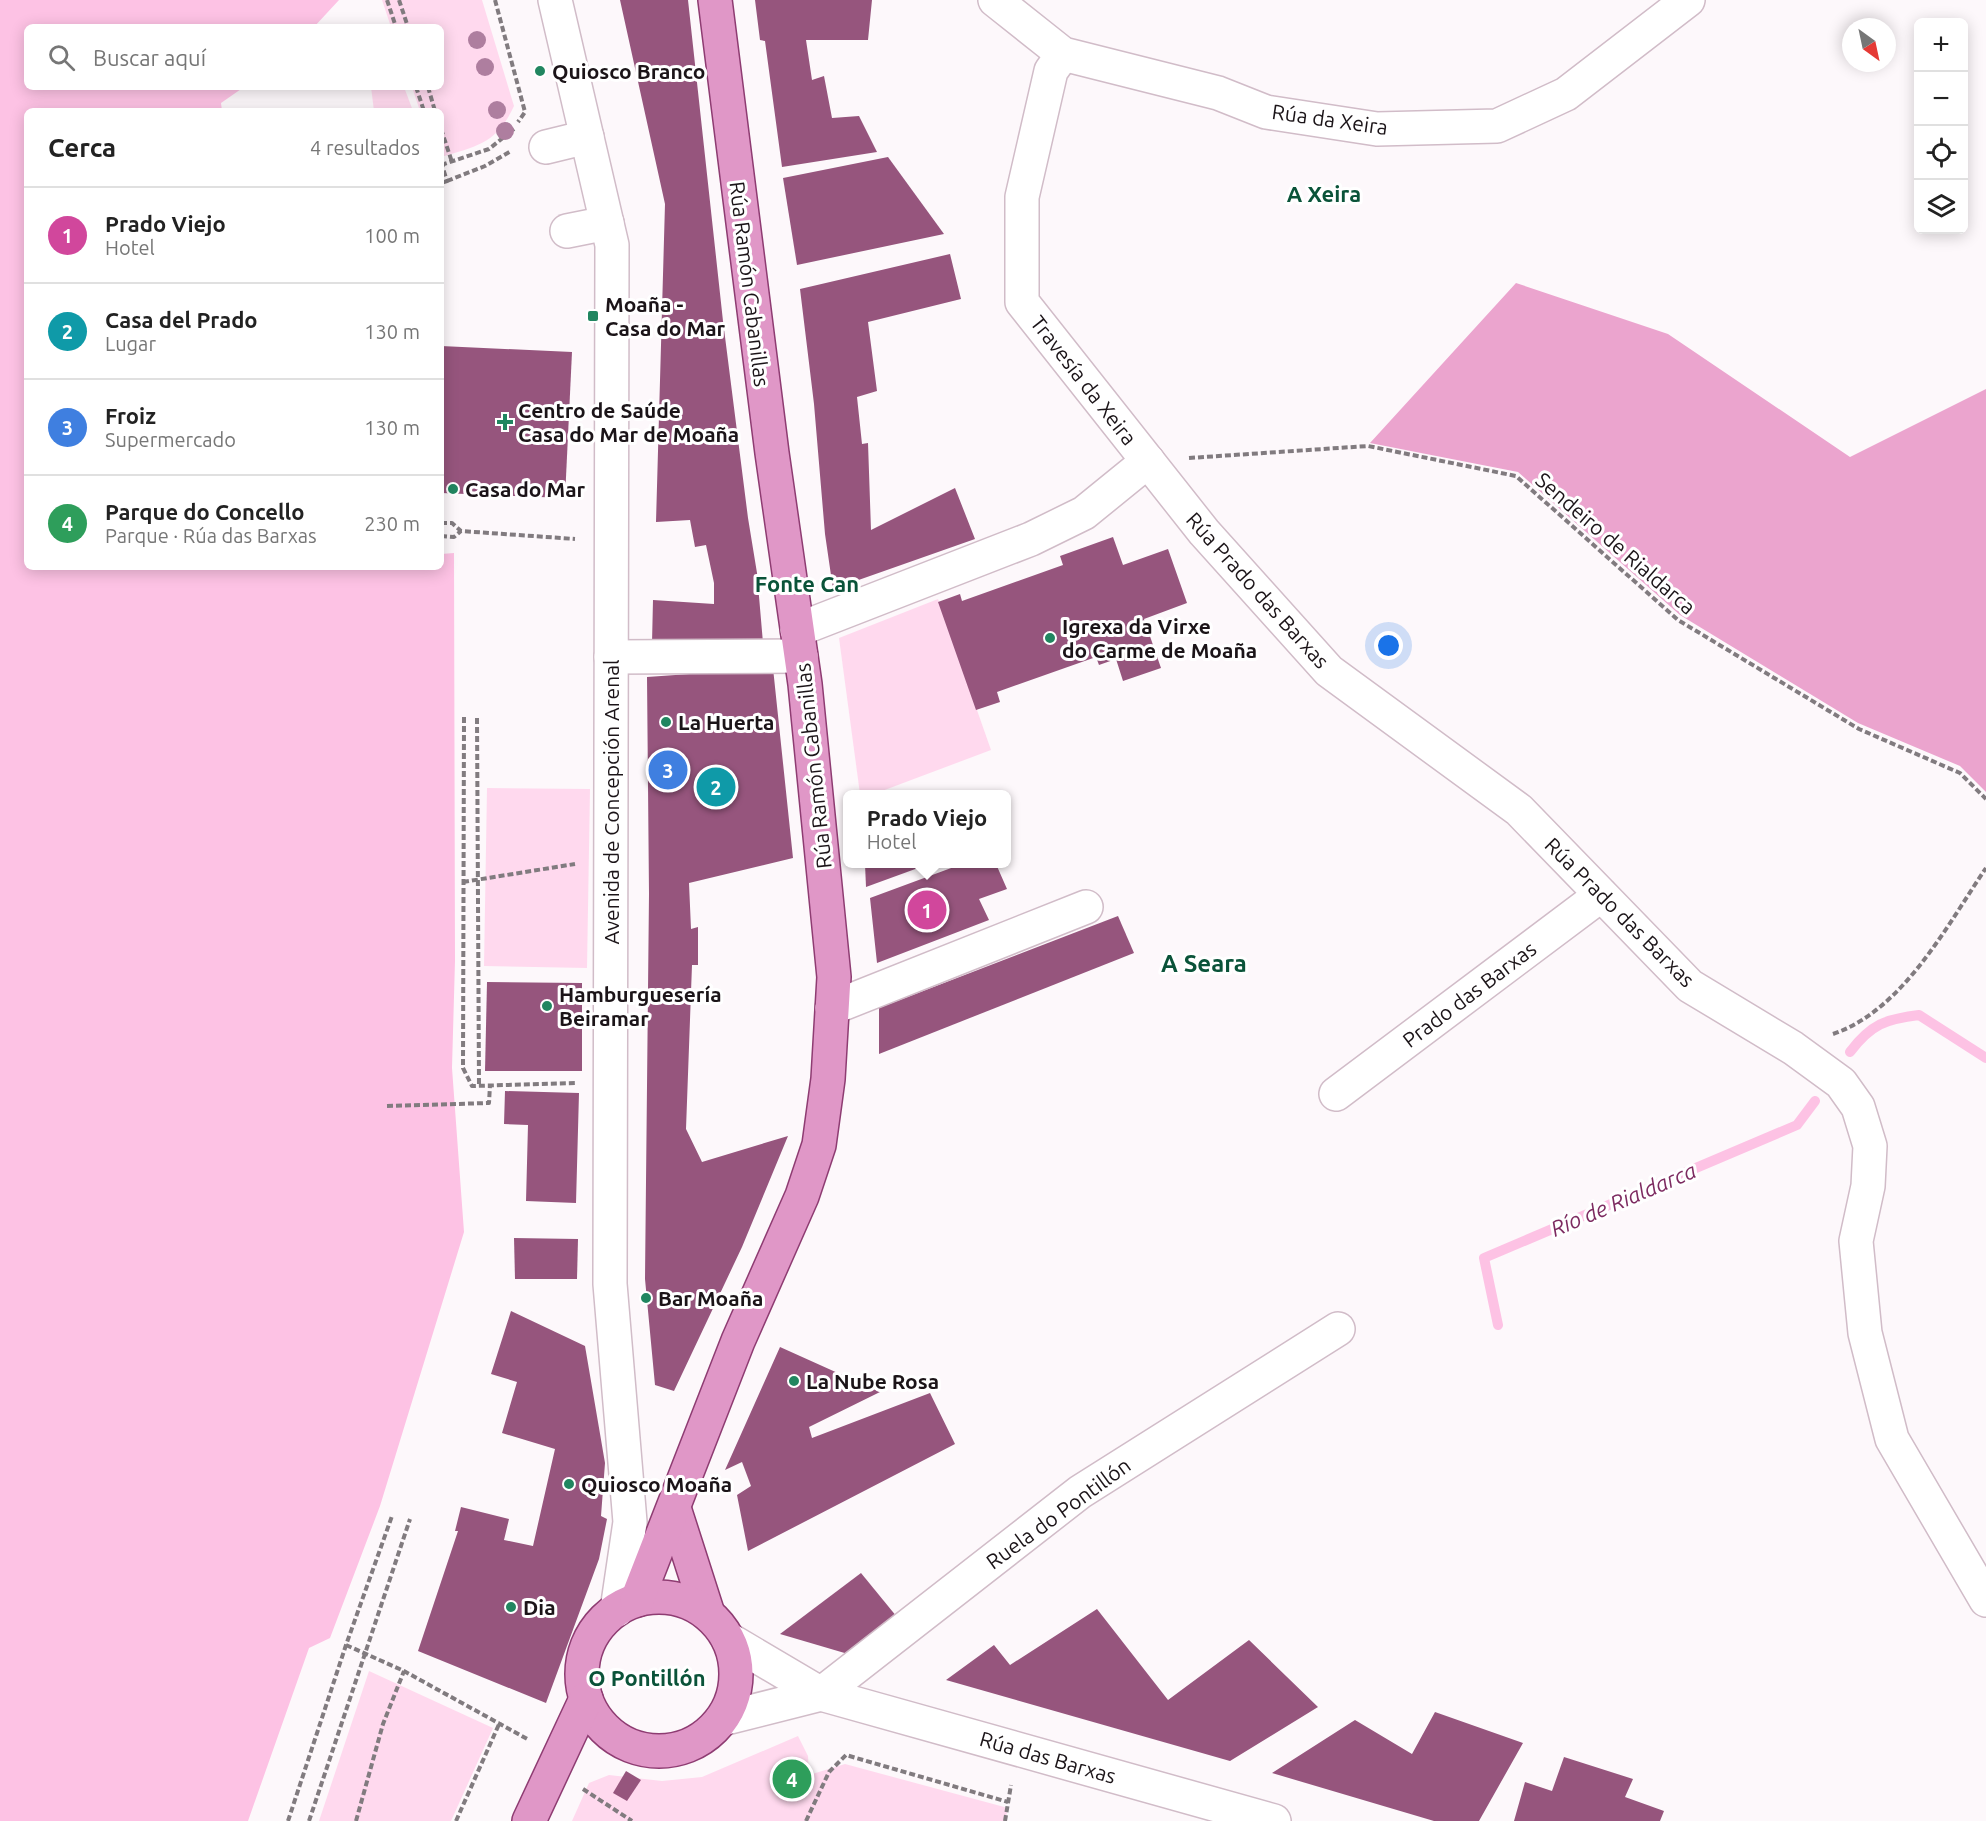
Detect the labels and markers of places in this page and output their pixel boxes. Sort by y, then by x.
place label: Quiosco Branco [552,59,705,83]
marker: Quiosco Branco [533,64,547,78]
place label: Moaña - Casa do Mar [605,292,726,340]
marker: Moaña - Casa do Mar [586,309,600,323]
place label: Centro de Saúde Casa do Mar de Moaña [518,398,739,446]
marker: Centro de Saúde Casa do Mar de Moaña [496,413,514,431]
place label: Casa do Mar [465,477,586,501]
marker: Casa do Mar [446,482,460,496]
place label: Igrexa da Virxe do Carme de Moaña [1062,614,1257,662]
marker: Igrexa da Virxe do Carme de Moaña [1043,631,1057,645]
place label: La Huerta [678,710,775,734]
marker: La Huerta [659,715,673,729]
pin: 3 [648,748,688,792]
pin: 2 [696,764,736,810]
pin: 1 [908,888,946,932]
place label: Hamburguesería Beiramar [559,982,722,1030]
marker: Hamburguesería Beiramar [540,999,554,1013]
place label: Bar Moaña [658,1286,763,1310]
marker: Bar Moaña [639,1291,653,1305]
place label: La Nube Rosa [806,1369,939,1393]
marker: La Nube Rosa [787,1374,801,1388]
place label: Quiosco Moaña [581,1472,732,1496]
marker: Quiosco Moaña [562,1477,576,1491]
place label: Dia [523,1595,556,1619]
marker: Dia [504,1600,518,1614]
pin: 4 [772,1756,812,1802]

